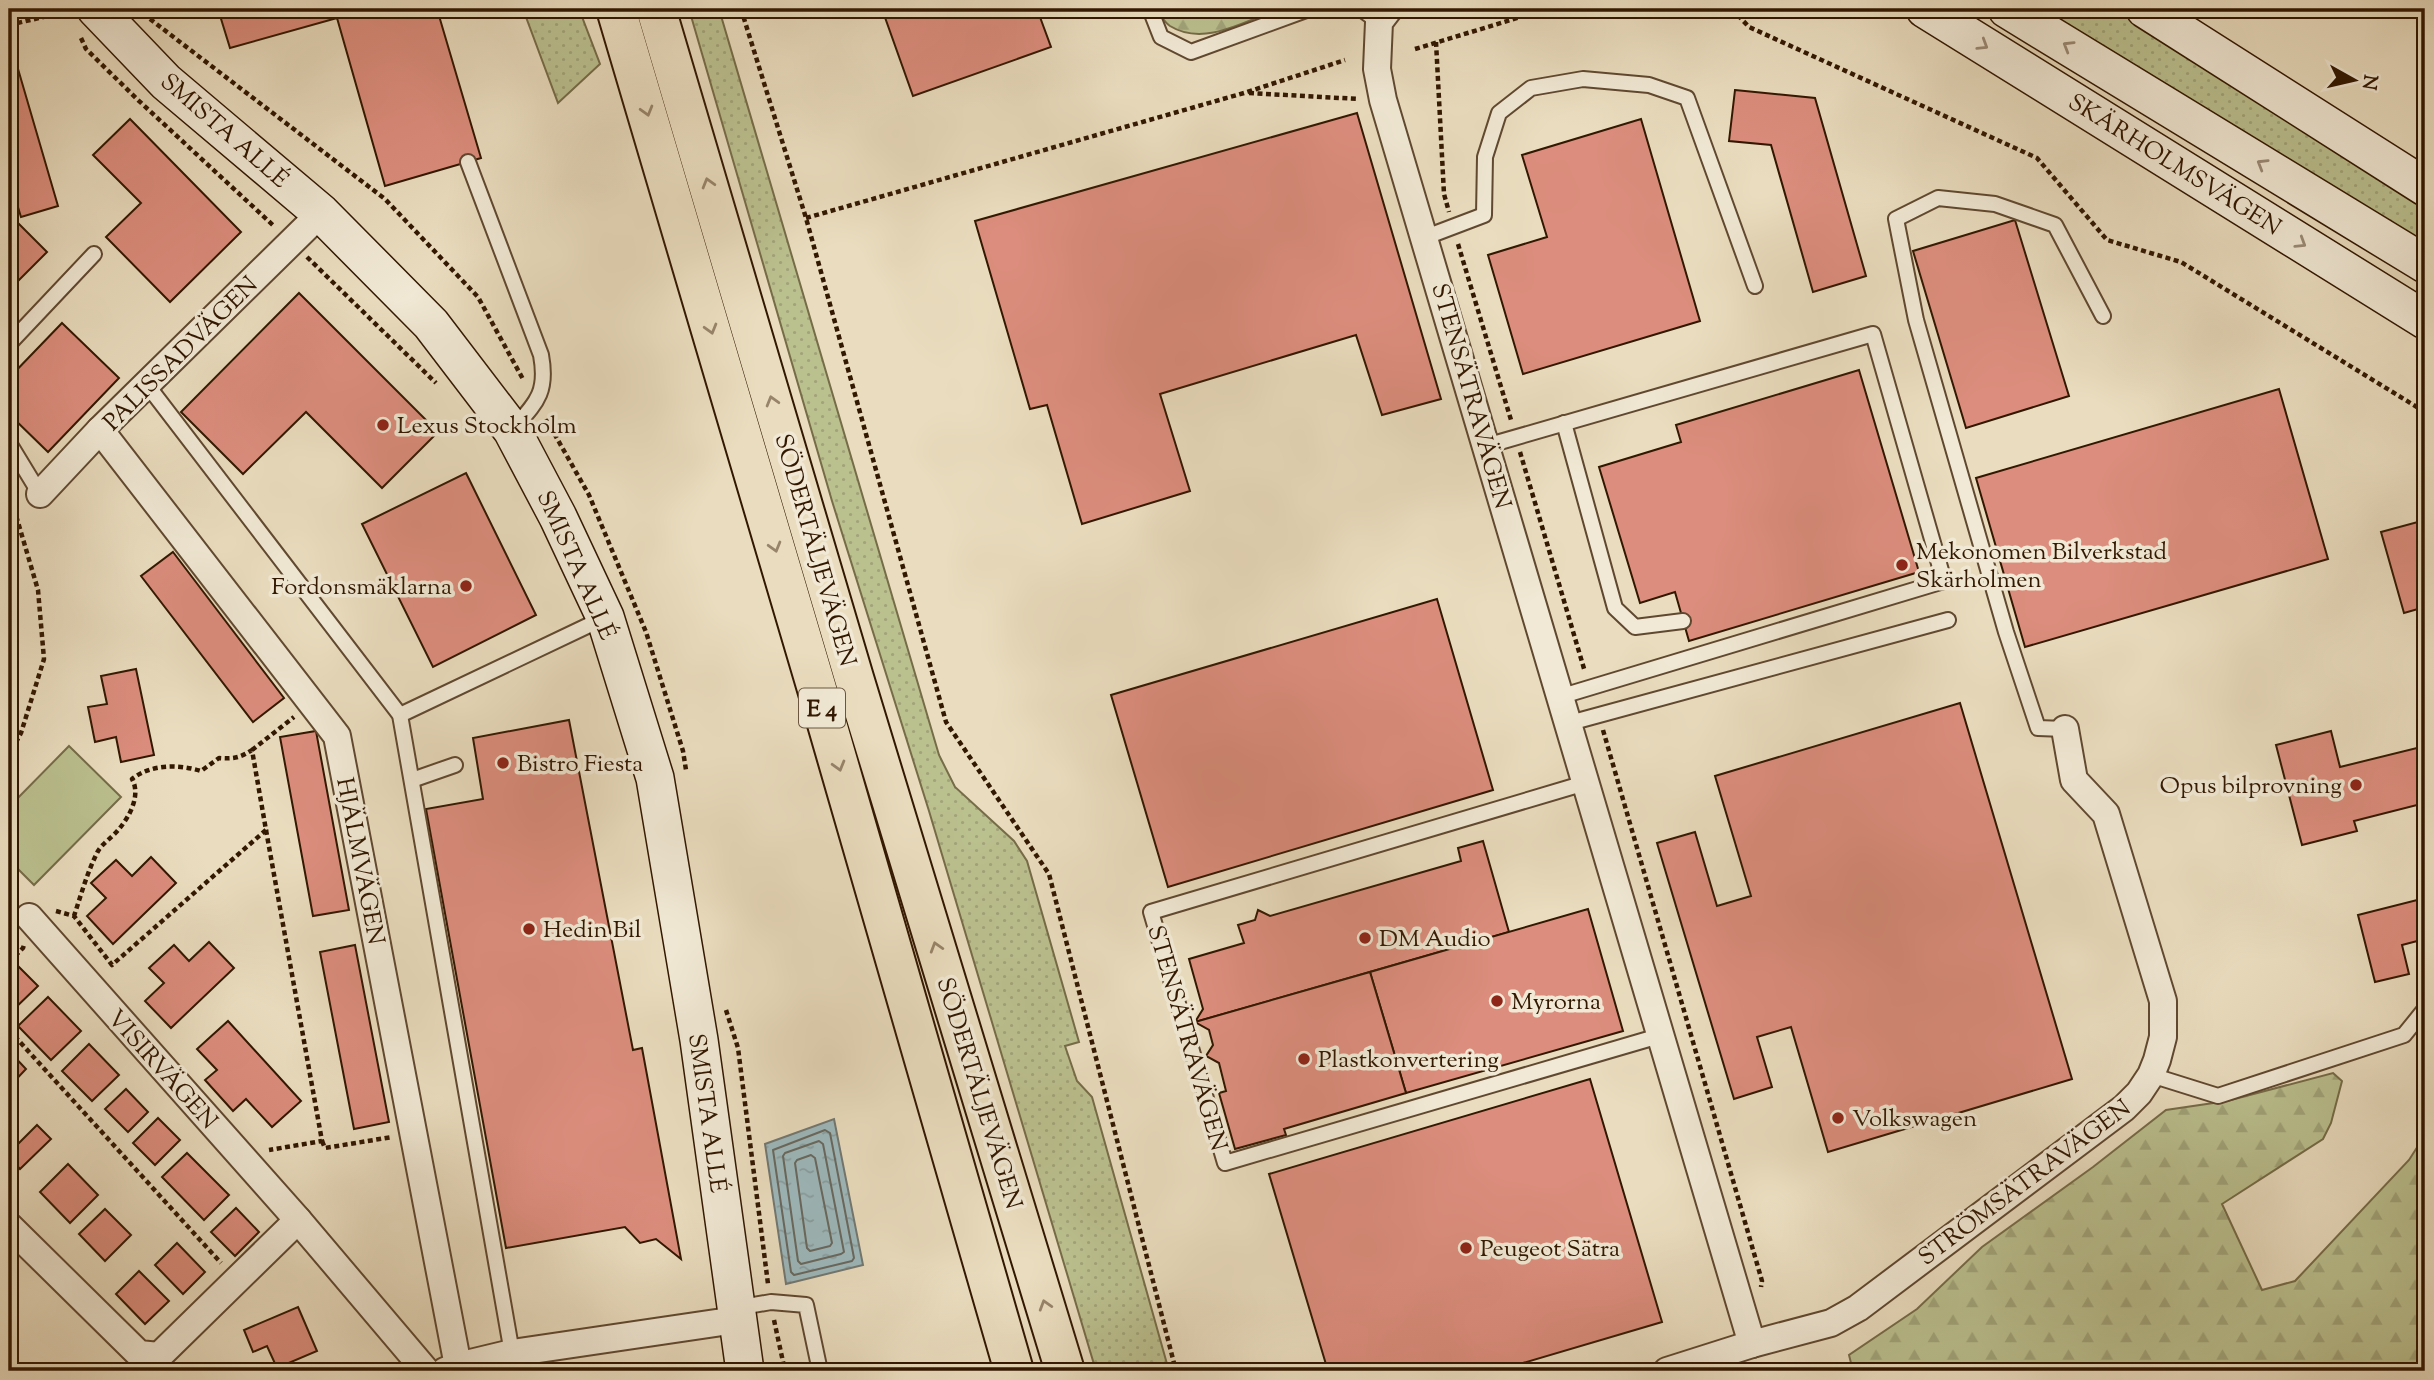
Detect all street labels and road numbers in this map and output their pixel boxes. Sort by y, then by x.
street label: SMISTA ALLÉ [152,66,296,197]
street label: SKÄRHOLMSVÄGEN [2061,86,2287,245]
street label: PALISSADVÄGEN [96,269,266,439]
street label: STENSÄTRAVÄGEN [1422,280,1519,514]
street label: SÖDERTÄLJEVÄGEN [765,430,864,671]
street label: SMISTA ALLÉ [527,486,624,646]
road number: E 4 [799,688,845,728]
street label: HJÄLMVÄGEN [326,775,392,948]
street label: STENSÄTRAVÄGEN [1138,922,1235,1156]
street label: SÖDERTÄLJEVÄGEN [927,973,1030,1214]
street label: VISIRVÄGEN [98,1003,225,1138]
street label: SMISTA ALLÉ [678,1031,734,1196]
street label: STRÖMSÄTRAVÄGEN [1912,1092,2139,1275]

